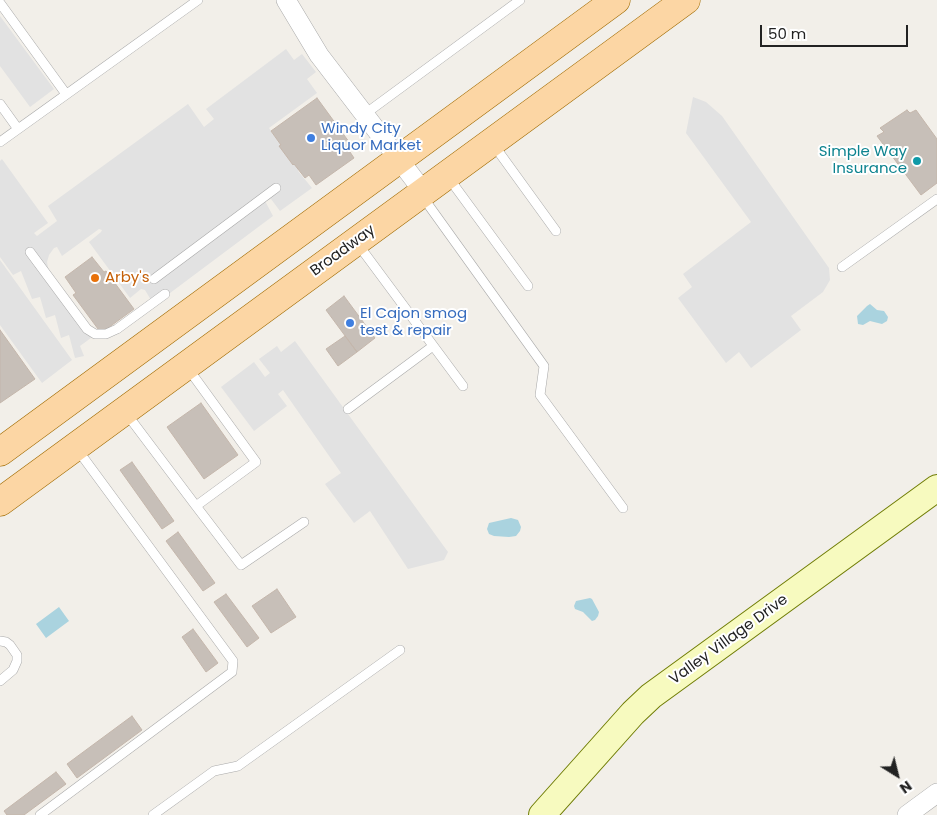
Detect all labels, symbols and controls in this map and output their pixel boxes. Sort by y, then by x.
scale bar [762,15,910,47]
text: 50 m [768,23,806,44]
place label: Windy City Liquor Market [321,120,421,155]
marker: Windy City Liquor Market [305,132,317,144]
place label: Simple Way Insurance [819,143,907,178]
marker: Simple Way Insurance [911,155,923,167]
street label: Broadway [307,222,379,280]
place label: Arby's [105,269,150,287]
marker: Arby's [89,272,101,284]
place label: El Cajon smog test & repair [360,305,467,340]
marker: El Cajon smog test & repair [344,317,356,329]
street label: Valley Village Drive [666,591,792,689]
north arrow [872,750,922,800]
text: N [896,776,916,798]

